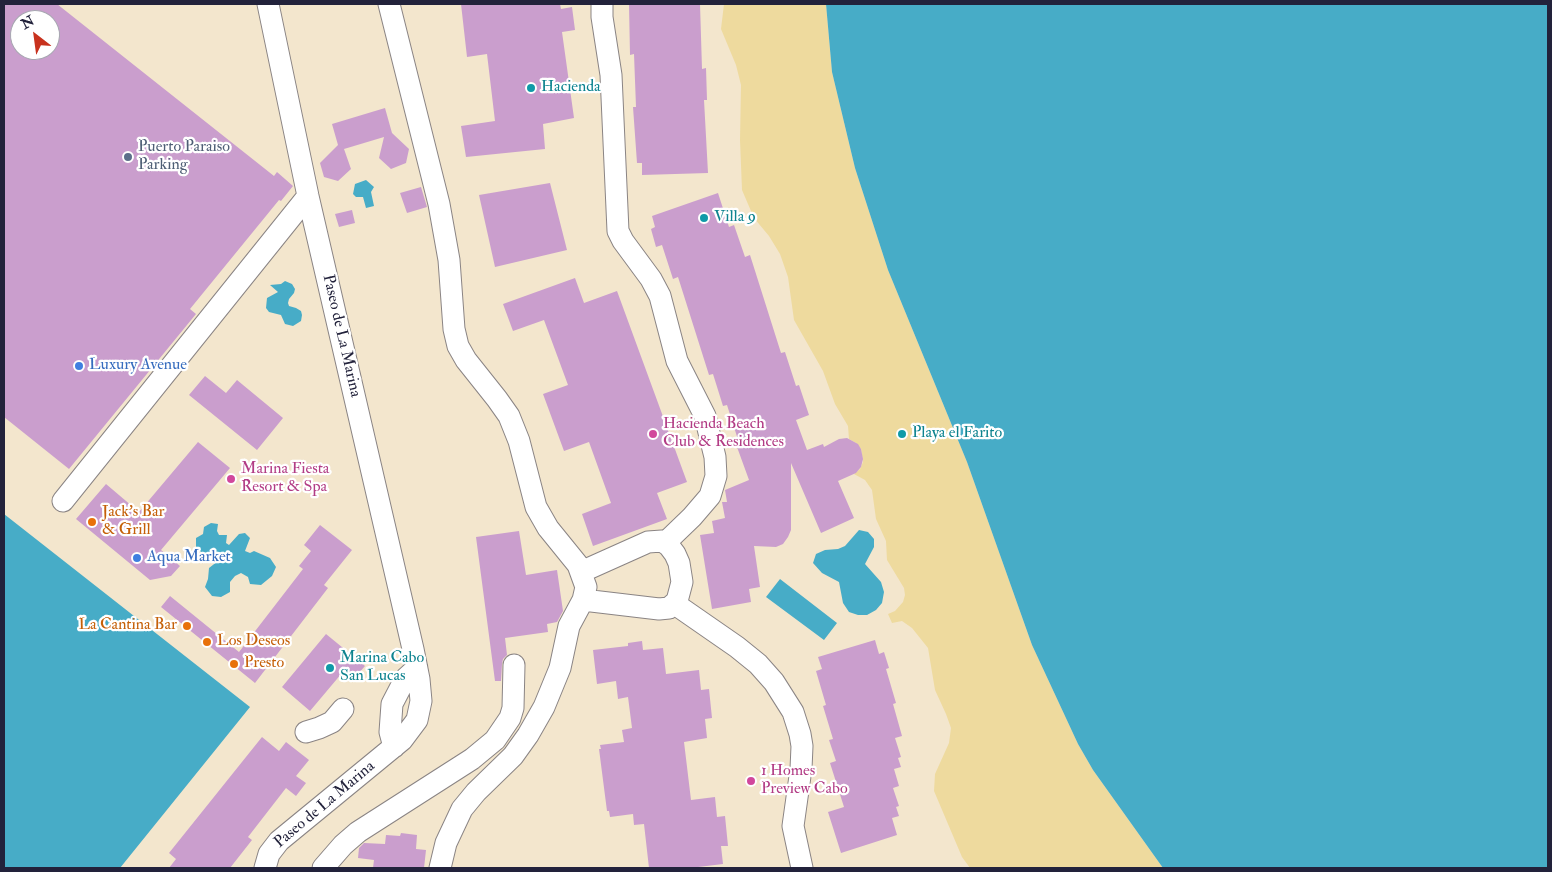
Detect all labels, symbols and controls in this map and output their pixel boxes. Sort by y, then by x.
north arrow [10,10,60,60]
text: N [18,12,37,33]
place label: Hacienda [541,78,601,98]
marker: Hacienda [525,82,537,94]
place label: Puerto Paraiso Parking [138,138,230,176]
marker: Puerto Paraiso Parking [122,151,134,163]
place label: Villa 9 [714,208,756,228]
marker: Villa 9 [698,212,710,224]
street label: Paseo de La Marina [318,273,364,399]
place label: Luxury Avenue [89,356,187,376]
marker: Luxury Avenue [73,360,85,372]
place label: Hacienda Beach Club & Residences [663,415,784,453]
place label: Playa el Farito [912,424,1002,444]
marker: Hacienda Beach Club & Residences [647,428,659,440]
marker: Playa el Farito [896,428,908,440]
place label: Marina Fiesta Resort & Spa [241,460,329,498]
marker: Marina Fiesta Resort & Spa [225,473,237,485]
place label: Jack's Bar & Grill [102,503,165,541]
marker: Jack's Bar & Grill [86,516,98,528]
place label: Aqua Market [147,548,231,568]
marker: Aqua Market [131,552,143,564]
place label: La Cantina Bar [78,616,177,636]
marker: La Cantina Bar [181,620,193,632]
place label: Los Deseos [217,632,290,652]
marker: Los Deseos [201,636,213,648]
place label: Marina Cabo San Lucas [340,649,424,687]
place label: Presto [244,654,284,674]
marker: Presto [228,658,240,670]
marker: Marina Cabo San Lucas [324,662,336,674]
street label: Paseo de La Marina [271,757,379,853]
place label: 1 Homes Preview Cabo [761,762,848,800]
marker: 1 Homes Preview Cabo [745,775,757,787]

